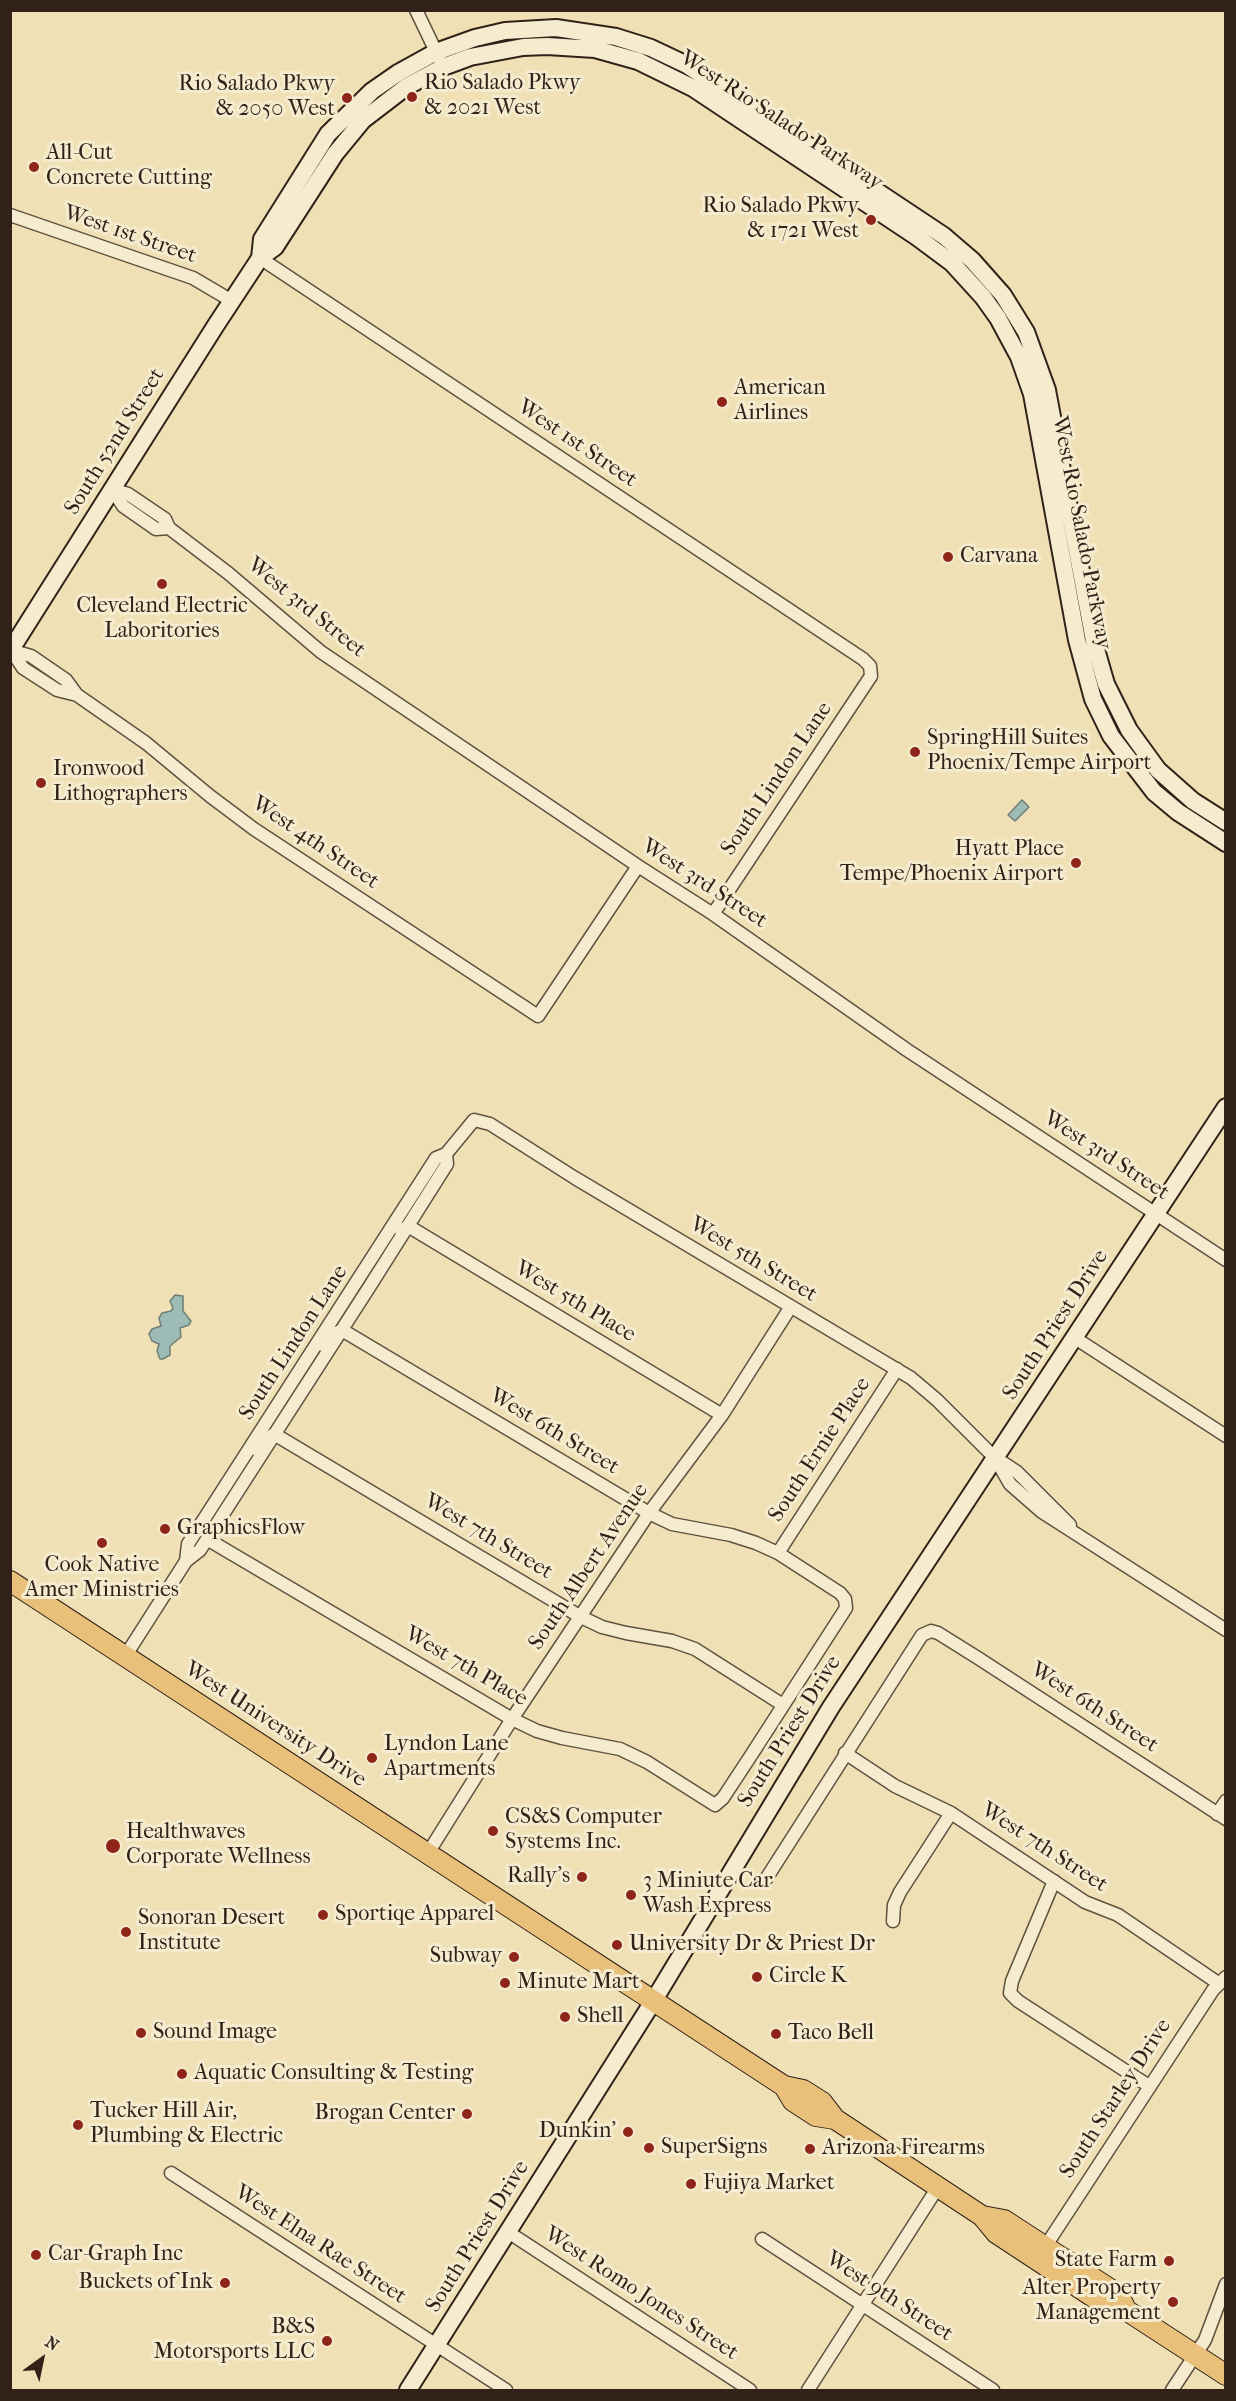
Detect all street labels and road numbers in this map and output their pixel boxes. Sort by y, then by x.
street label: West Rio Salado Parkway [674,45,888,197]
street label: West 1st Street [60,200,200,270]
street label: South 52nd Street [59,364,171,520]
street label: West 1st Street [512,394,642,494]
street label: West Rio Salado Parkway [1045,414,1117,652]
street label: West 3rd Street [242,552,370,664]
street label: South Lindon Lane [716,697,838,861]
street label: West 4th Street [246,791,384,895]
street label: West 3rd Street [636,834,772,934]
street label: West 3rd Street [1038,1106,1174,1206]
street label: West 5th Street [684,1212,822,1308]
street label: South Priest Drive [998,1245,1114,1405]
street label: West 5th Place [510,1256,640,1348]
street label: South Lindon Lane [234,1261,354,1425]
street label: South Ernie Place [763,1373,877,1527]
street label: West 6th Street [484,1383,624,1481]
street label: South Albert Avenue [523,1479,655,1655]
street label: West 7th Street [419,1488,557,1586]
street label: West 7th Place [400,1621,532,1713]
street label: South Priest Drive [733,1651,847,1813]
street label: West University Drive [179,1656,371,1794]
street label: West 6th Street [1025,1657,1163,1759]
street label: West 7th Street [976,1797,1112,1899]
street label: South Starley Drive [1055,2014,1177,2184]
street label: South Priest Drive [421,2156,535,2318]
street label: West Elna Rae Street [229,2180,411,2310]
street label: West Romo Jones Street [539,2221,743,2367]
street label: West 9th Street [820,2246,958,2348]

